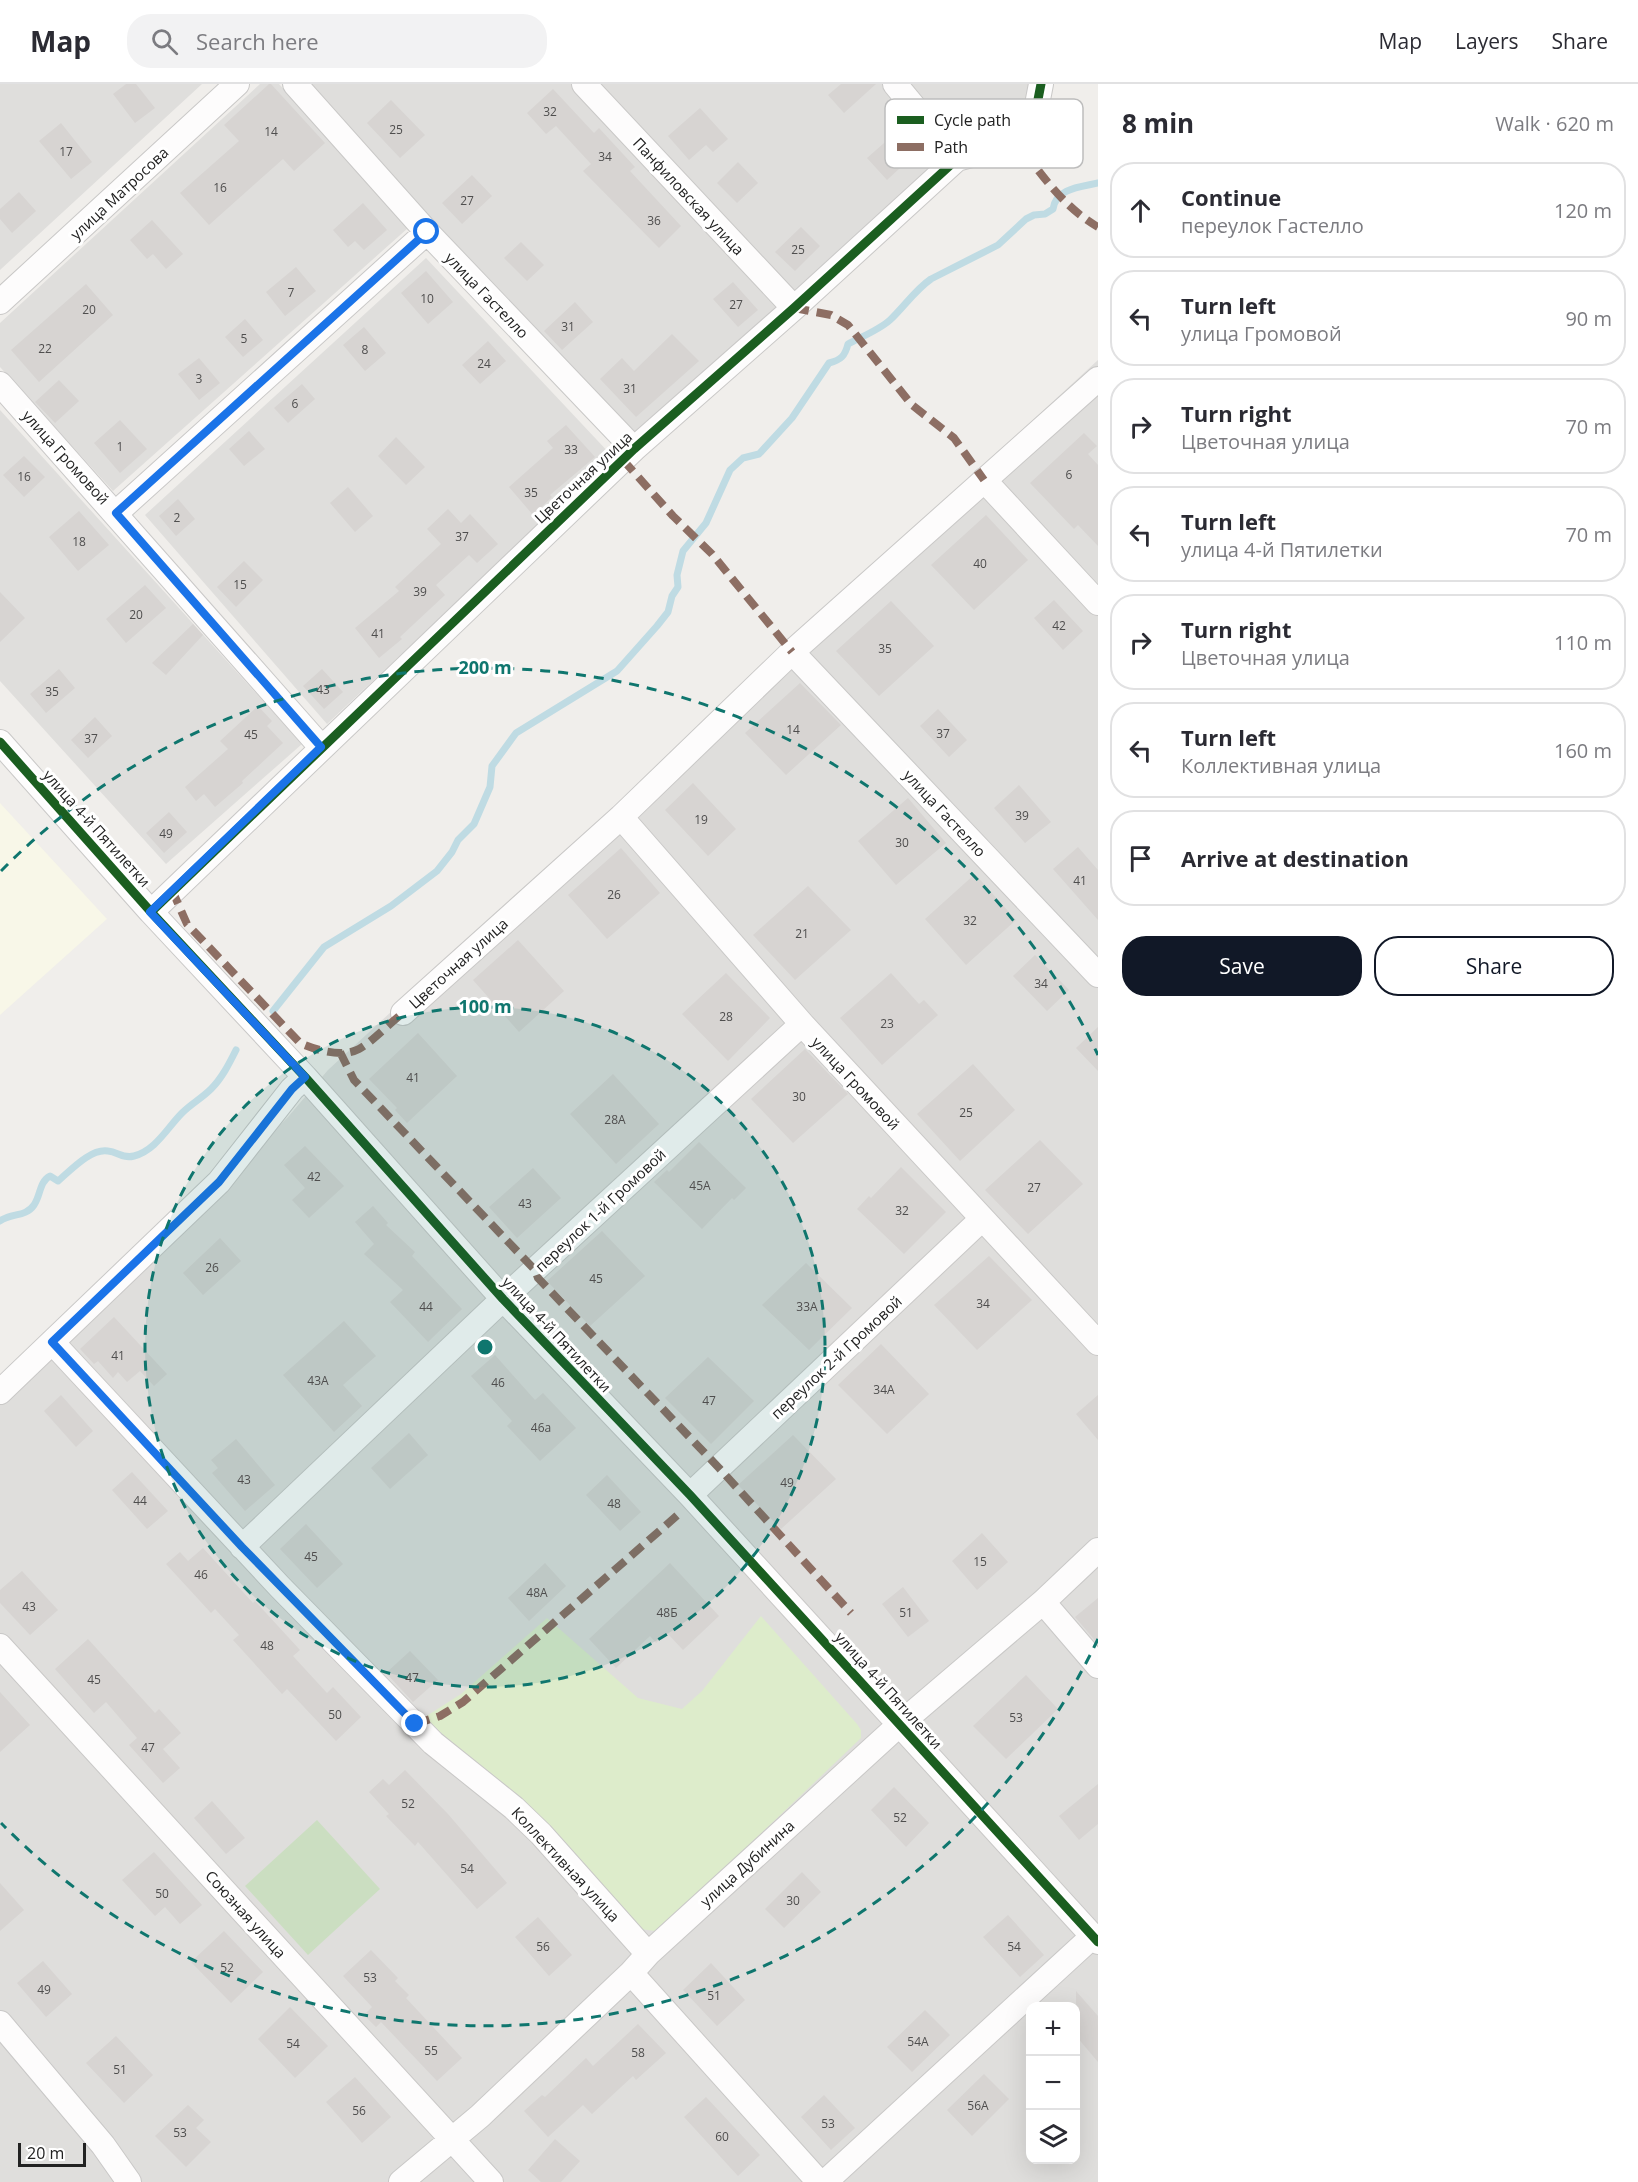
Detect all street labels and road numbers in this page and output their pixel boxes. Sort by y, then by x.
street label: Панфиловская улица [629,133,749,259]
street label: улица Матросова [66,142,172,244]
street label: улица Гастелло [441,248,533,342]
street label: улица Громовой [18,406,114,508]
street label: Цветочная улица [530,426,636,528]
street label: улица 4-й Пятилетки [39,765,155,891]
street label: улица Гастелло [899,765,991,861]
street label: Цветочная улица [404,913,512,1013]
street label: улица Громовой [808,1032,904,1134]
street label: переулок 1-й Громовой [530,1144,670,1276]
street label: улица 4-й Пятилетки [498,1272,616,1396]
street label: переулок 2-й Громовой [766,1291,906,1423]
street label: улица 4-й Пятилетки [831,1627,947,1753]
street label: Коллективная улица [507,1802,625,1926]
street label: улица Дубинина [696,1815,798,1911]
street label: Союзная улица [201,1866,291,1962]

